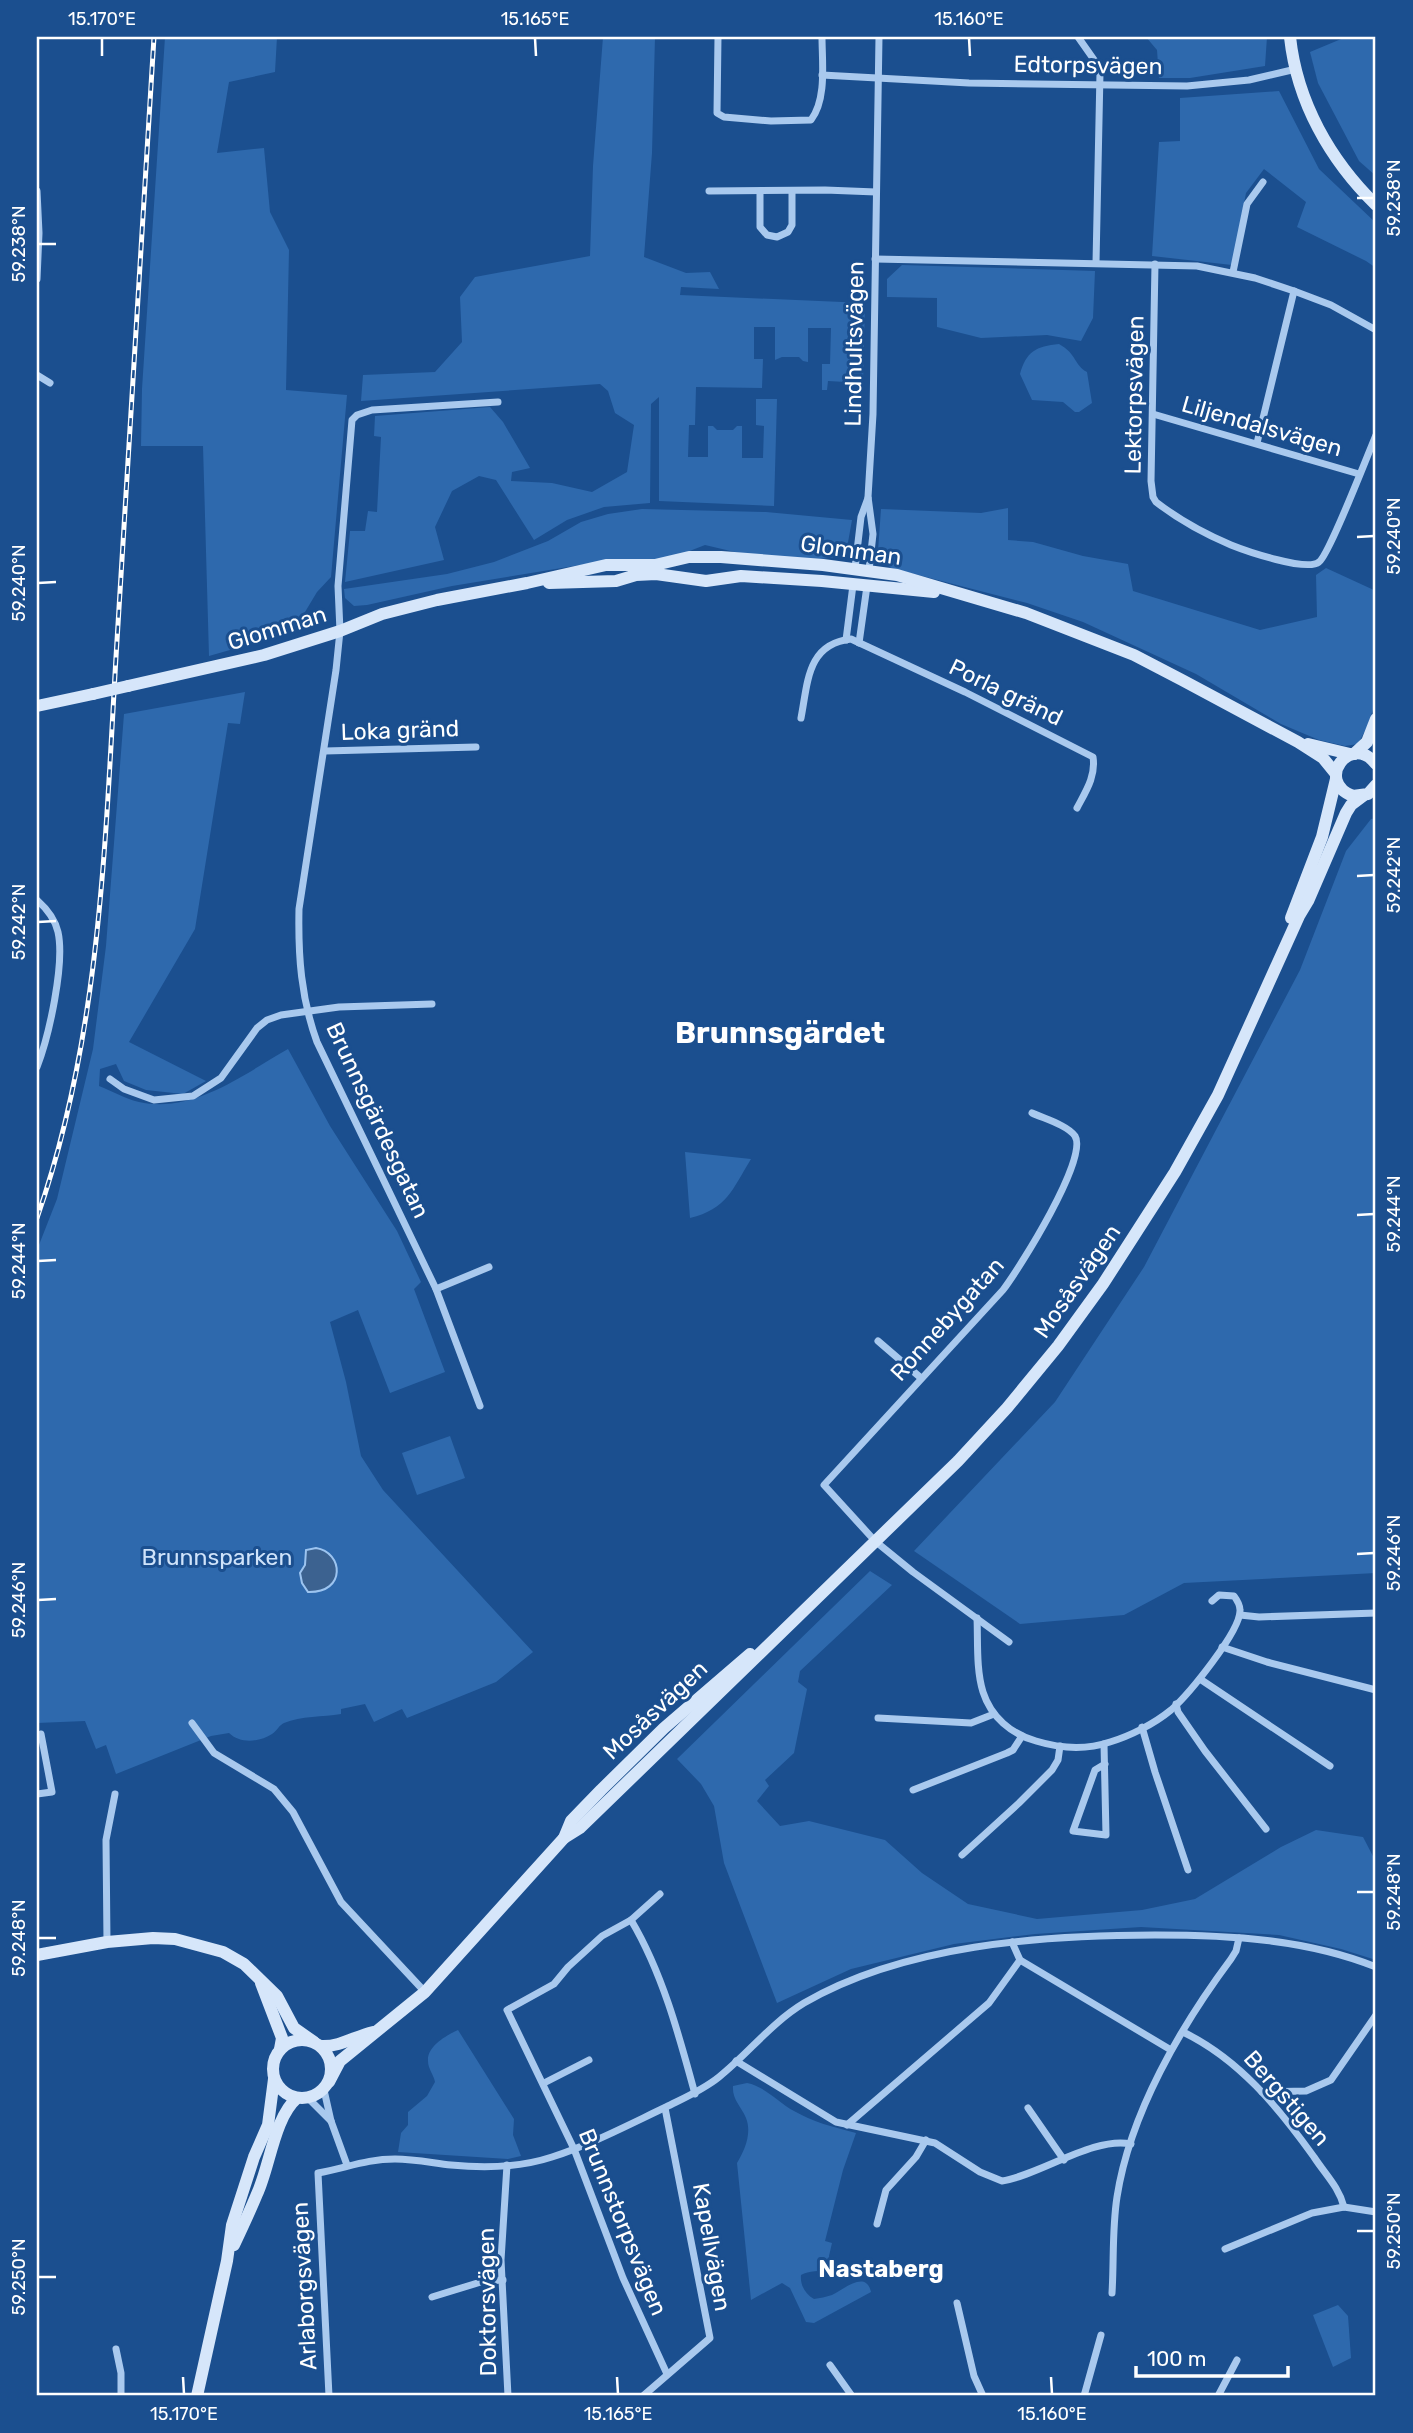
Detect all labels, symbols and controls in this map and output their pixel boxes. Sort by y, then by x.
text: 15.170°E [68,8,136,30]
text: 15.165°E [501,8,569,30]
text: 15.160°E [934,8,1004,30]
street label: Edtorpsvägen [1013,50,1163,80]
text: 59.238°N [1383,159,1405,237]
text: 59.238°N [8,205,30,283]
street label: Lindhultsvägen [839,261,869,427]
street label: Lektorpsvägen [1119,315,1149,475]
street label: Liljendalsvägen [1179,390,1345,462]
text: 59.240°N [1383,497,1405,575]
street label: Glomman [799,529,903,571]
text: 59.240°N [8,544,30,622]
street label: Glomman [224,600,330,656]
street label: Porla gränd [945,652,1067,732]
street label: Loka gränd [340,714,460,746]
text: 59.242°N [1383,837,1405,913]
text: 59.242°N [8,884,30,960]
district label: Brunnsgärdet [675,1015,885,1051]
street label: Brunnsgärdesgatan [320,1018,436,1222]
text: 59.244°N [1383,1176,1405,1252]
street label: Mosåsvägen [1027,1219,1127,1343]
text: 59.244°N [8,1223,30,1299]
street label: Ronnebygatan [884,1252,1010,1386]
text: 59.246°N [1383,1515,1405,1591]
park label: Brunnsparken [142,1543,292,1571]
text: 59.246°N [8,1562,30,1638]
street label: Mosåsvägen [597,1654,713,1766]
text: 59.248°N [1383,1853,1405,1931]
text: 59.248°N [8,1899,30,1977]
street label: Bergstigen [1238,2045,1336,2151]
street label: Brunnstorpsvägen [573,2124,673,2320]
street label: Kapellvägen [687,2181,737,2313]
text: 59.250°N [1383,2193,1405,2269]
street label: Arlaborgsvägen [286,2201,322,2371]
street label: Doktorsvägen [472,2227,502,2377]
text: 59.250°N [8,2239,30,2315]
district label: Nastaberg [818,2255,944,2283]
scale bar [1136,2335,1289,2379]
text: 100 m [1147,2346,1206,2371]
text: 15.170°E [150,2403,218,2425]
text: 15.165°E [584,2403,652,2425]
text: 15.160°E [1017,2403,1087,2425]

